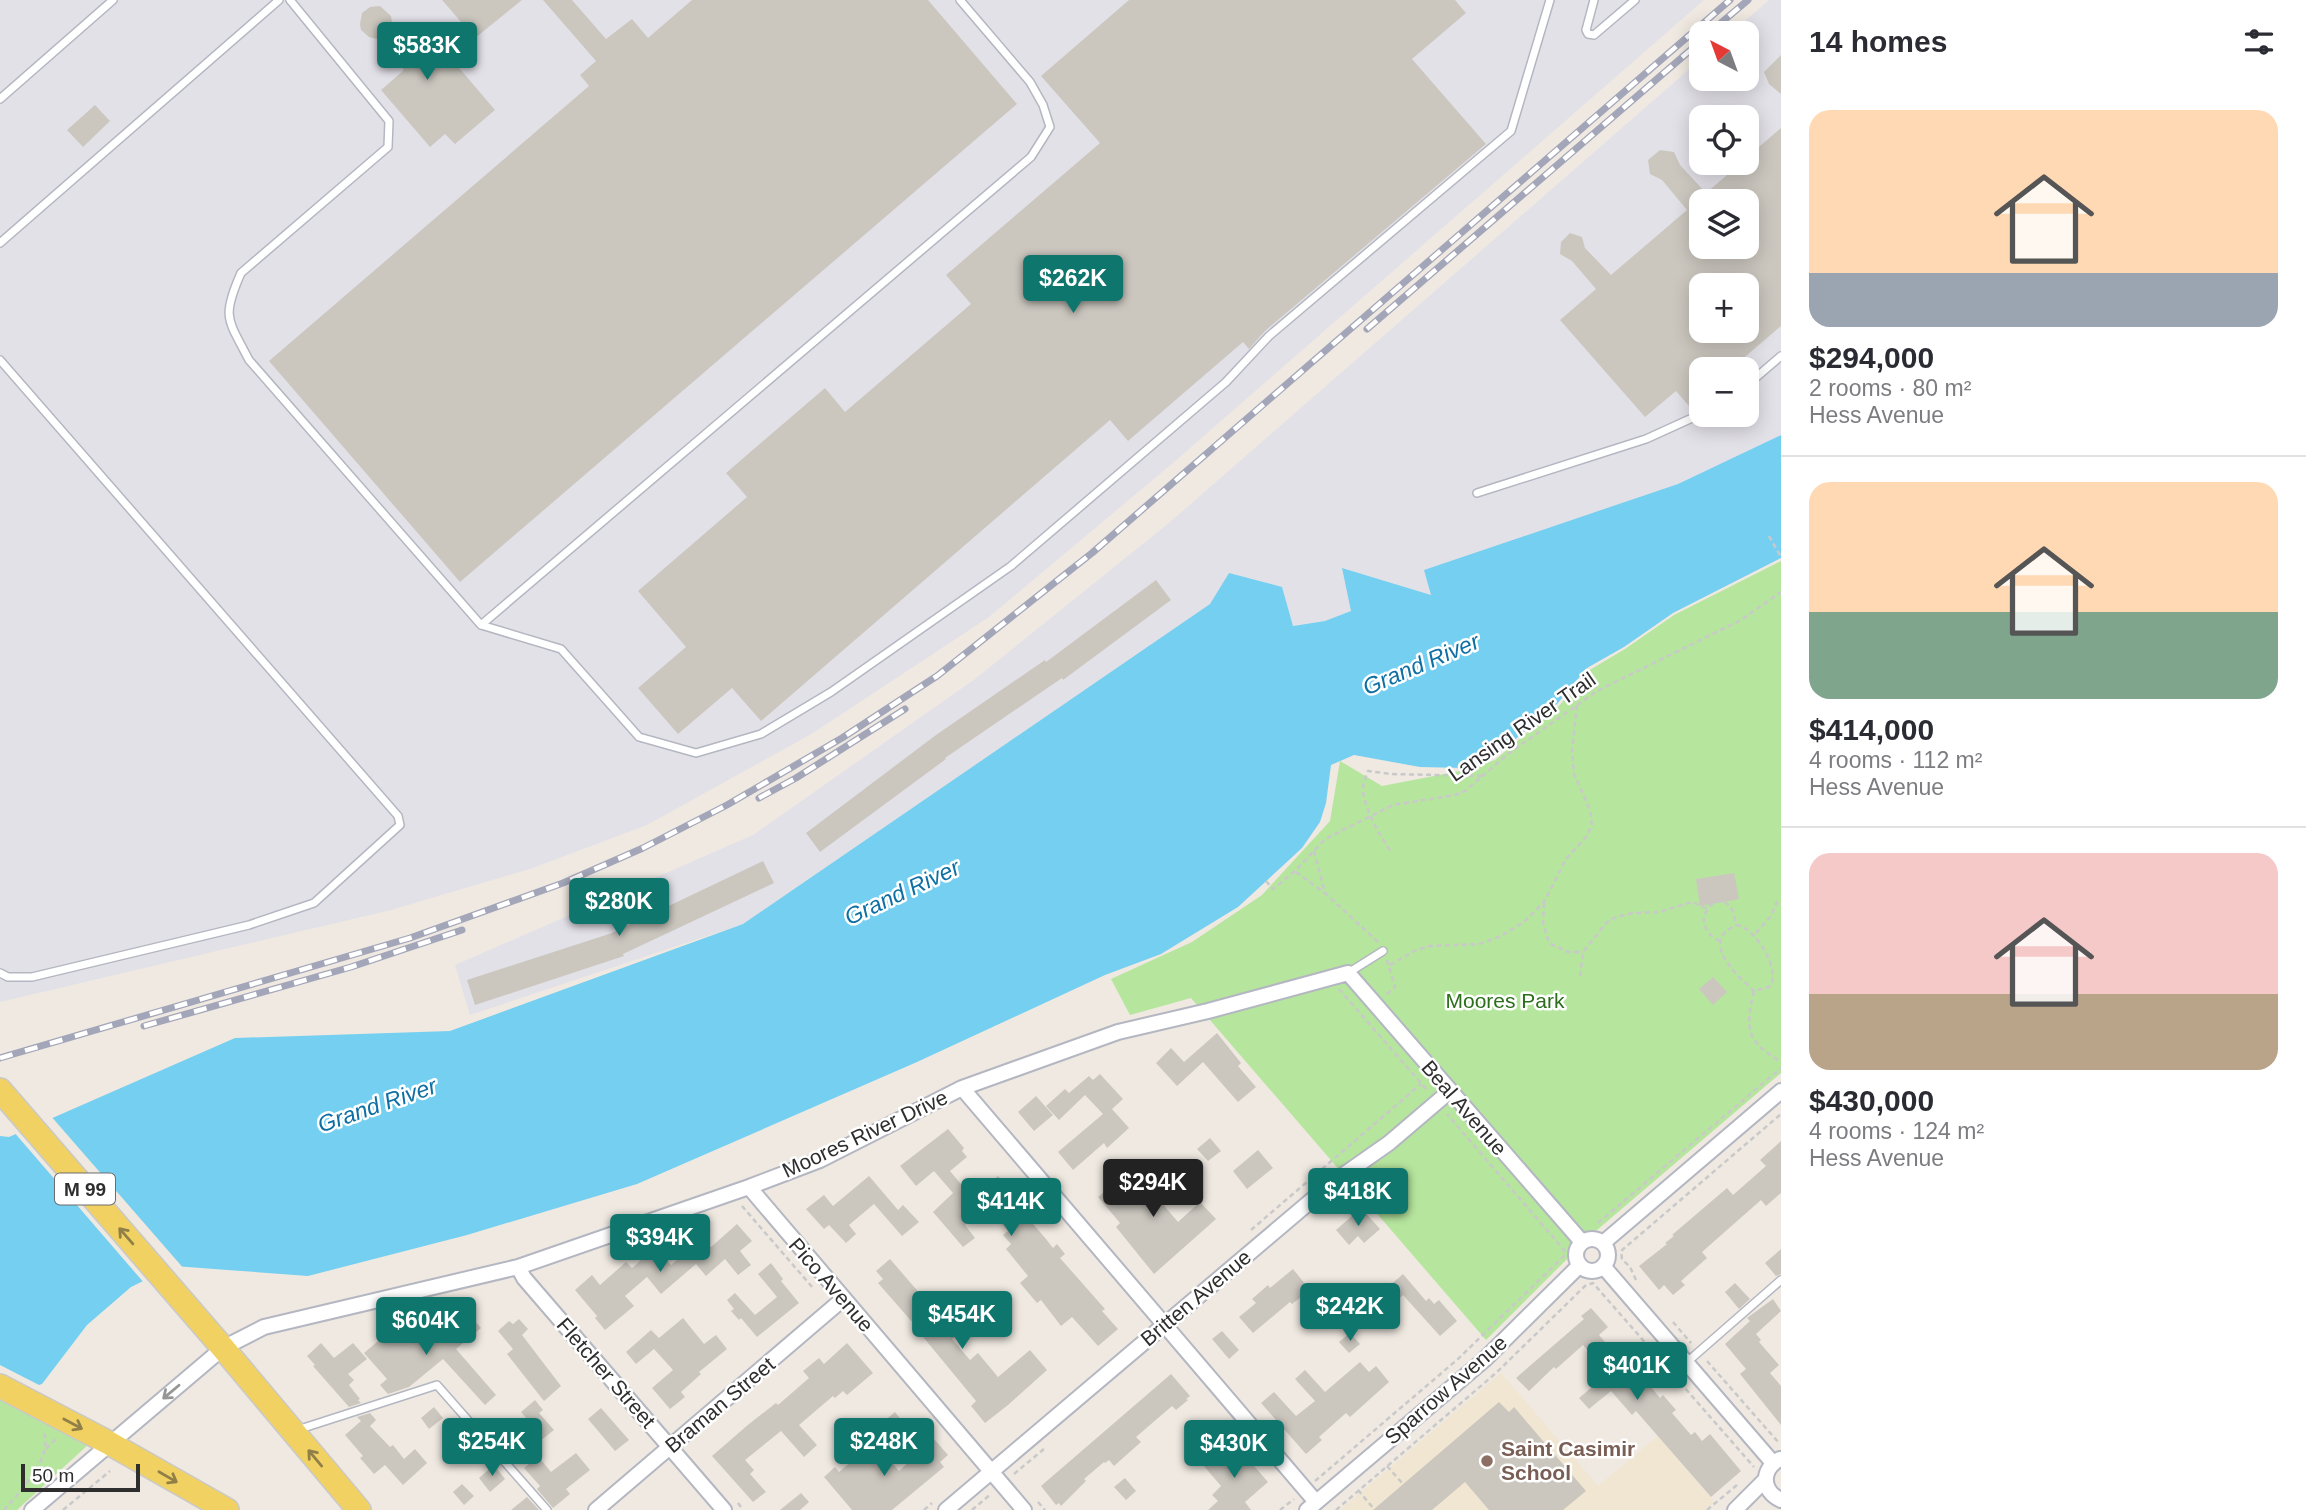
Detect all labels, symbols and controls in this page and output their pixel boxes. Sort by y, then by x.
north arrow [1689,21,1759,91]
map controls [1689,21,1759,427]
pin: $583K [378,22,476,82]
icon: filters [2240,23,2278,61]
text: 14 homes [1809,25,1947,58]
text: $583K [393,32,461,58]
button: locate [1689,105,1759,175]
icon: home [1981,156,2107,282]
button: layers [1689,189,1759,259]
pin: $262K [1024,256,1122,315]
text: $262K [1039,265,1107,291]
button: + [1689,273,1759,343]
text: $294,000 [1809,341,1934,374]
button: − [1689,357,1759,427]
text: 2 rooms · 80 m² [1809,375,1971,401]
text: Hess Avenue [1809,402,1944,428]
icon: home [1981,528,2107,654]
water label: Grand River [1359,627,1484,700]
street label: Lansing River Trail [1444,667,1600,786]
text: $414,000 [1809,713,1934,746]
text: 4 rooms · 112 m² [1809,747,1982,773]
text: Hess Avenue [1809,774,1944,800]
water label: Grand River [840,853,965,930]
pin: $280K [570,878,668,938]
text: $280K [585,888,653,914]
icon: home [1981,899,2107,1025]
park label: Moores Park [1445,989,1565,1012]
street label: Beal Avenue [1417,1056,1512,1160]
water label: Grand River [314,1072,441,1137]
text: $430,000 [1809,1084,1934,1117]
street label: Moores River Drive [778,1085,951,1182]
text: 4 rooms · 124 m² [1809,1118,1984,1144]
text: Hess Avenue [1809,1145,1944,1171]
pin: $294K [1104,1160,1202,1219]
pin: $418K [1309,1168,1407,1228]
text: $294K [1119,1169,1187,1195]
road number: M 99 [55,1174,115,1204]
pin: $414K [962,1178,1060,1238]
text: $418K [1324,1178,1392,1204]
text: $414K [977,1188,1045,1214]
pin: $394K [611,1214,709,1274]
text: $394K [626,1224,694,1250]
one-way arrow [118,1228,134,1246]
street label: Pico Avenue [785,1233,878,1336]
street label: Britten Avenue [1136,1245,1255,1350]
pin: $242K [1301,1284,1399,1343]
pin: $454K [913,1292,1011,1351]
text: $242K [1316,1293,1384,1319]
pin: $604K [377,1298,475,1357]
text: $454K [928,1301,996,1327]
text: $604K [392,1307,460,1333]
street label: Fletcher Street [553,1313,660,1432]
street label: Sparrow Avenue [1380,1331,1511,1449]
pin: $401K [1588,1342,1686,1402]
street label: Braman Street [660,1352,779,1457]
text: $401K [1603,1352,1671,1378]
one-way arrow [162,1383,180,1399]
one-way arrow [62,1418,83,1432]
pin: $254K [443,1418,541,1478]
pin: $248K [835,1418,933,1478]
pin: $430K [1185,1420,1283,1480]
text: $254K [458,1428,526,1454]
text: $248K [850,1428,918,1454]
text: $430K [1200,1430,1268,1456]
place label: Saint Casimir School [1501,1437,1635,1484]
one-way arrow [308,1449,323,1467]
marker: Saint Casimir School [1479,1453,1495,1469]
scale bar [21,1461,140,1493]
text: 50 m [32,1465,74,1486]
one-way arrow [158,1470,178,1484]

